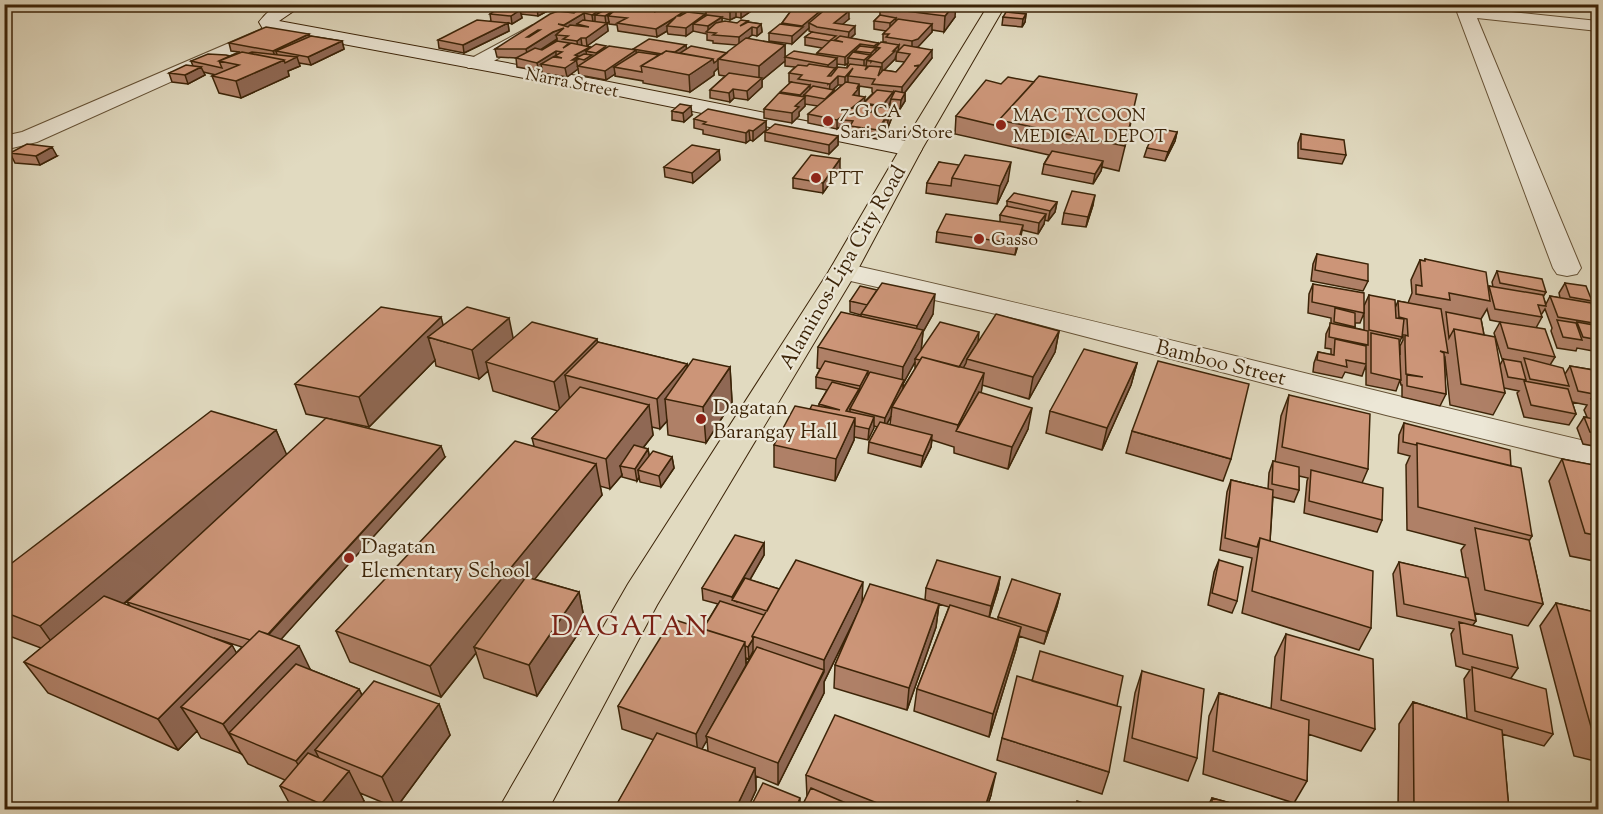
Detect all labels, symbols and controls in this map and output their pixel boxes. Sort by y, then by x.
street label: Narra Street [523,62,620,106]
place label: 7-G CA Sari-Sari Store [840,100,953,147]
place label: MAC TYCOON MEDICAL DEPOT [1013,104,1167,151]
marker: 7-G CA Sari-Sari Store [821,114,835,128]
marker: MAC TYCOON MEDICAL DEPOT [994,118,1008,132]
street label: Alaminos-Lipa City Road [773,160,915,376]
place label: PTT [828,167,864,193]
marker: PTT [809,171,823,185]
place label: Gasso [991,228,1038,254]
marker: Gasso [972,232,986,246]
street label: Bamboo Street [1152,333,1289,395]
place label: Dagatan Barangay Hall [713,394,838,448]
marker: Dagatan Barangay Hall [694,412,708,426]
place label: Dagatan Elementary School [361,533,531,587]
marker: Dagatan Elementary School [342,551,356,565]
district label: DAGATAN [551,608,709,648]

